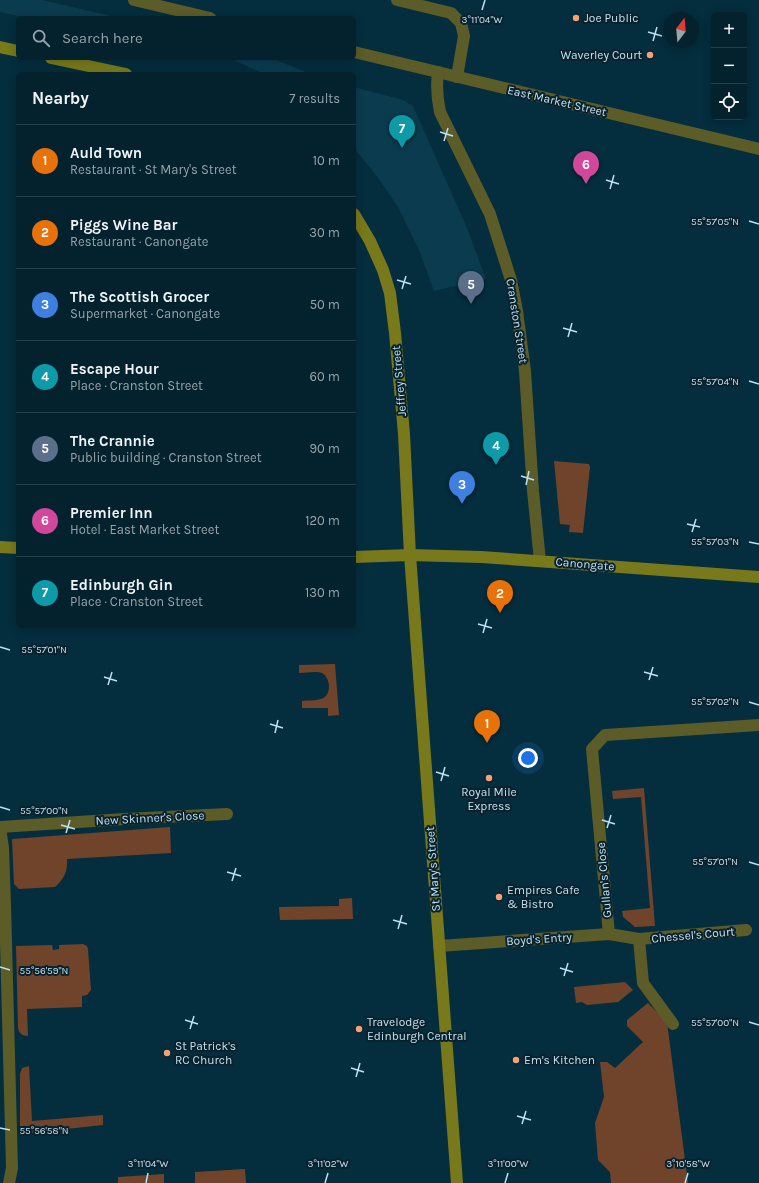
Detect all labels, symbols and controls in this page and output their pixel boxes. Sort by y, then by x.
place label: Joe Public [584,11,639,25]
north arrow [663,12,699,48]
map controls [711,12,747,120]
button: + [711,12,747,48]
marker: Joe Public [571,13,581,23]
text: 3°11'04"W [462,14,502,26]
search box [16,16,356,60]
icon: search [30,27,52,49]
text: Search here [62,29,143,47]
place label: Waverley Court [561,48,642,62]
button: − [711,48,747,84]
marker: Waverley Court [645,50,655,60]
street label: East Market Street [506,83,608,119]
button: locate [711,84,747,120]
text: Nearby [32,88,89,108]
text: 7 results [289,91,340,106]
pin: 7 [389,115,415,148]
text: Auld Town [70,144,142,162]
pin: 6 [573,151,599,184]
text: 1 [43,153,47,168]
text: 10 m [313,153,340,168]
text: Restaurant · St Mary's Street [70,162,237,177]
text: Piggs Wine Bar [70,216,177,234]
text: 55°57'05"N [691,216,739,228]
text: 2 [41,225,49,240]
text: 30 m [309,225,340,240]
text: Restaurant · Canongate [70,234,208,249]
pin: 5 [458,271,484,304]
street label: Cranston Street [503,277,531,365]
text: The Scottish Grocer [70,288,209,306]
text: 3 [41,297,49,312]
text: 50 m [310,297,340,312]
text: Supermarket · Canongate [70,306,220,321]
street label: Jeffrey Street [389,344,409,417]
text: Escape Hour [70,360,159,378]
text: 4 [41,369,49,384]
text: 60 m [310,369,340,384]
text: 55°57'04"N [691,376,739,388]
text: Place · Cranston Street [70,378,203,393]
text: The Crannie [70,432,155,450]
pin: 4 [483,432,509,465]
text: 5 [41,441,49,456]
text: 90 m [309,441,340,456]
text: Public building · Cranston Street [70,450,262,465]
pin: 3 [449,471,475,504]
text: Premier Inn [70,504,153,522]
text: 6 [41,513,49,528]
text: 120 m [305,513,340,528]
text: Hotel · East Market Street [70,522,219,537]
text: 55°57'03"N [691,536,739,548]
street label: Canongate [555,554,615,574]
text: Edinburgh Gin [70,576,173,594]
pin: 2 [487,580,513,613]
text: 7 [42,585,48,600]
text: 130 m [305,585,340,600]
text: Place · Cranston Street [70,594,203,609]
text: 55°57'01"N [21,644,67,656]
text: 55°57'02"N [691,696,739,708]
pin: 1 [474,710,500,743]
your location [518,748,538,768]
marker: Royal Mile Express [484,773,494,783]
place label: Royal Mile Express [461,785,517,813]
text: 55°57'00"N [20,805,68,817]
street label: New Skinner's Close [95,808,205,828]
street label: St Mary's Street [423,826,443,912]
street label: Gullan's Close [594,841,614,919]
text: 55°57'01"N [692,856,738,868]
place label: Empires Cafe & Bistro [507,883,579,911]
marker: Empires Cafe & Bistro [494,892,504,902]
street label: Chessel's Court [651,924,736,946]
street label: Boyd's Entry [506,930,573,948]
text: 55°56'59"N [20,965,68,977]
place label: Travelodge Edinburgh Central [367,1015,467,1043]
text: 55°57'00"N [691,1017,739,1029]
marker: Travelodge Edinburgh Central [354,1024,364,1034]
place label: St Patrick's RC Church [175,1039,236,1067]
marker: St Patrick's RC Church [162,1048,172,1058]
place label: Em's Kitchen [524,1053,595,1067]
marker: Em's Kitchen [511,1055,521,1065]
text: 55°56'58"N [19,1125,69,1137]
text: 3°11'04"W [128,1158,168,1170]
text: 3°11'02"W [308,1158,349,1170]
text: 3°11'00"W [487,1158,529,1170]
text: 3°10'58"W [666,1158,710,1170]

